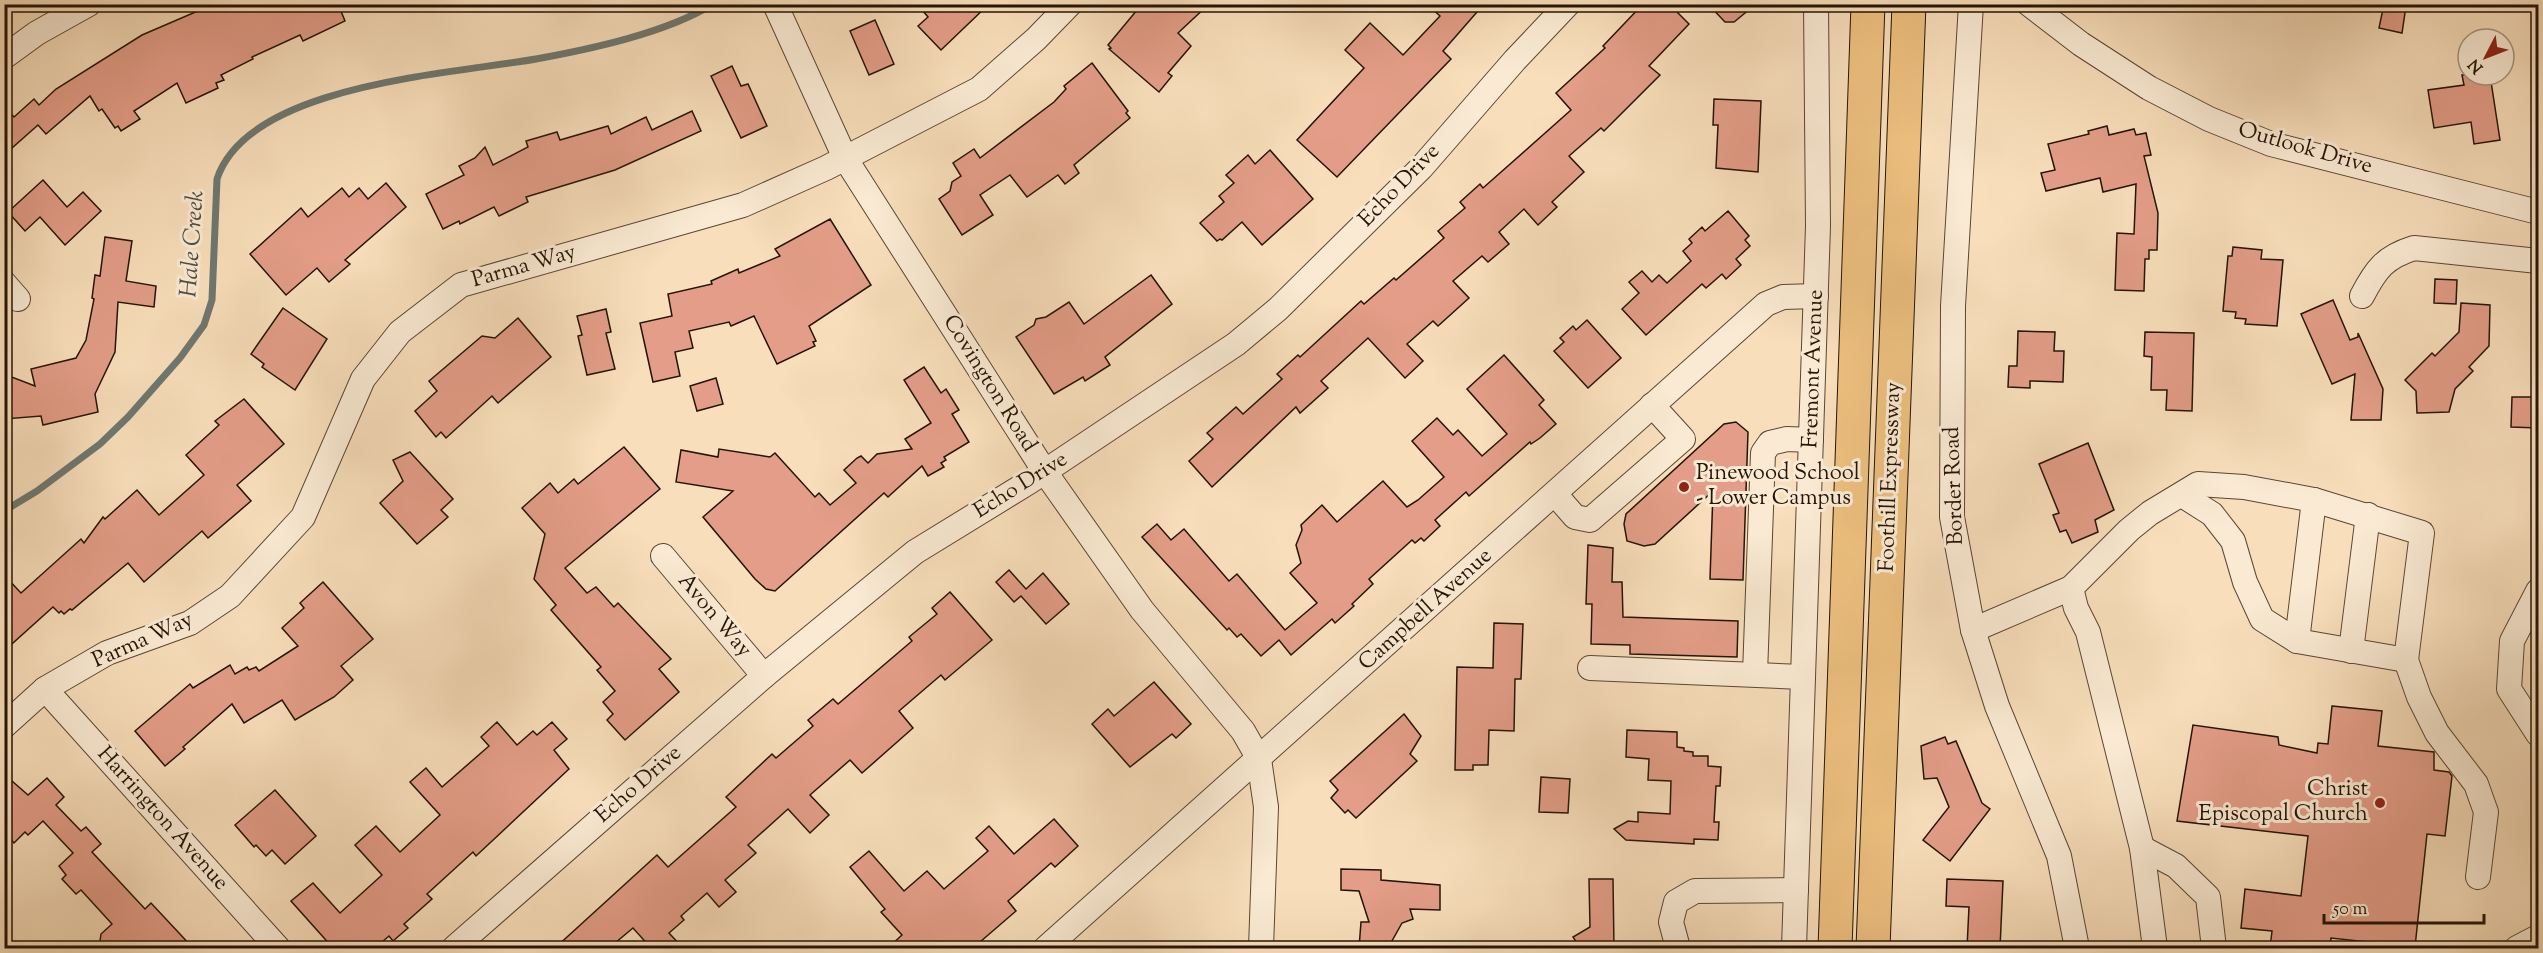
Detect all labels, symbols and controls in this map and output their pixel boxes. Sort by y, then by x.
north arrow [2456,27,2516,87]
text: N [2464,53,2490,78]
street label: Outlook Drive [2234,115,2376,183]
street label: Echo Drive [1352,137,1448,235]
water label: Hale Creek [172,189,214,298]
street label: Parma Way [468,237,580,297]
street label: Fremont Avenue [1795,289,1833,449]
street label: Covington Road [934,309,1044,459]
street label: Foothill Expressway [1872,382,1910,572]
street label: Border Road [1937,426,1973,546]
street label: Echo Drive [968,444,1074,528]
place label: Pinewood School - Lower Campus [1696,458,1860,515]
marker: Pinewood School - Lower Campus [1677,480,1691,494]
street label: Campbell Avenue [1352,541,1500,679]
street label: Avon Way [669,567,759,665]
street label: Parma Way [88,605,198,677]
street label: Echo Drive [589,738,689,832]
street label: Harrington Avenue [88,740,236,898]
place label: Christ Episcopal Church [2199,774,2368,831]
marker: Christ Episcopal Church [2373,796,2387,810]
scale bar [2324,887,2484,925]
text: 50 m [2332,897,2368,923]

